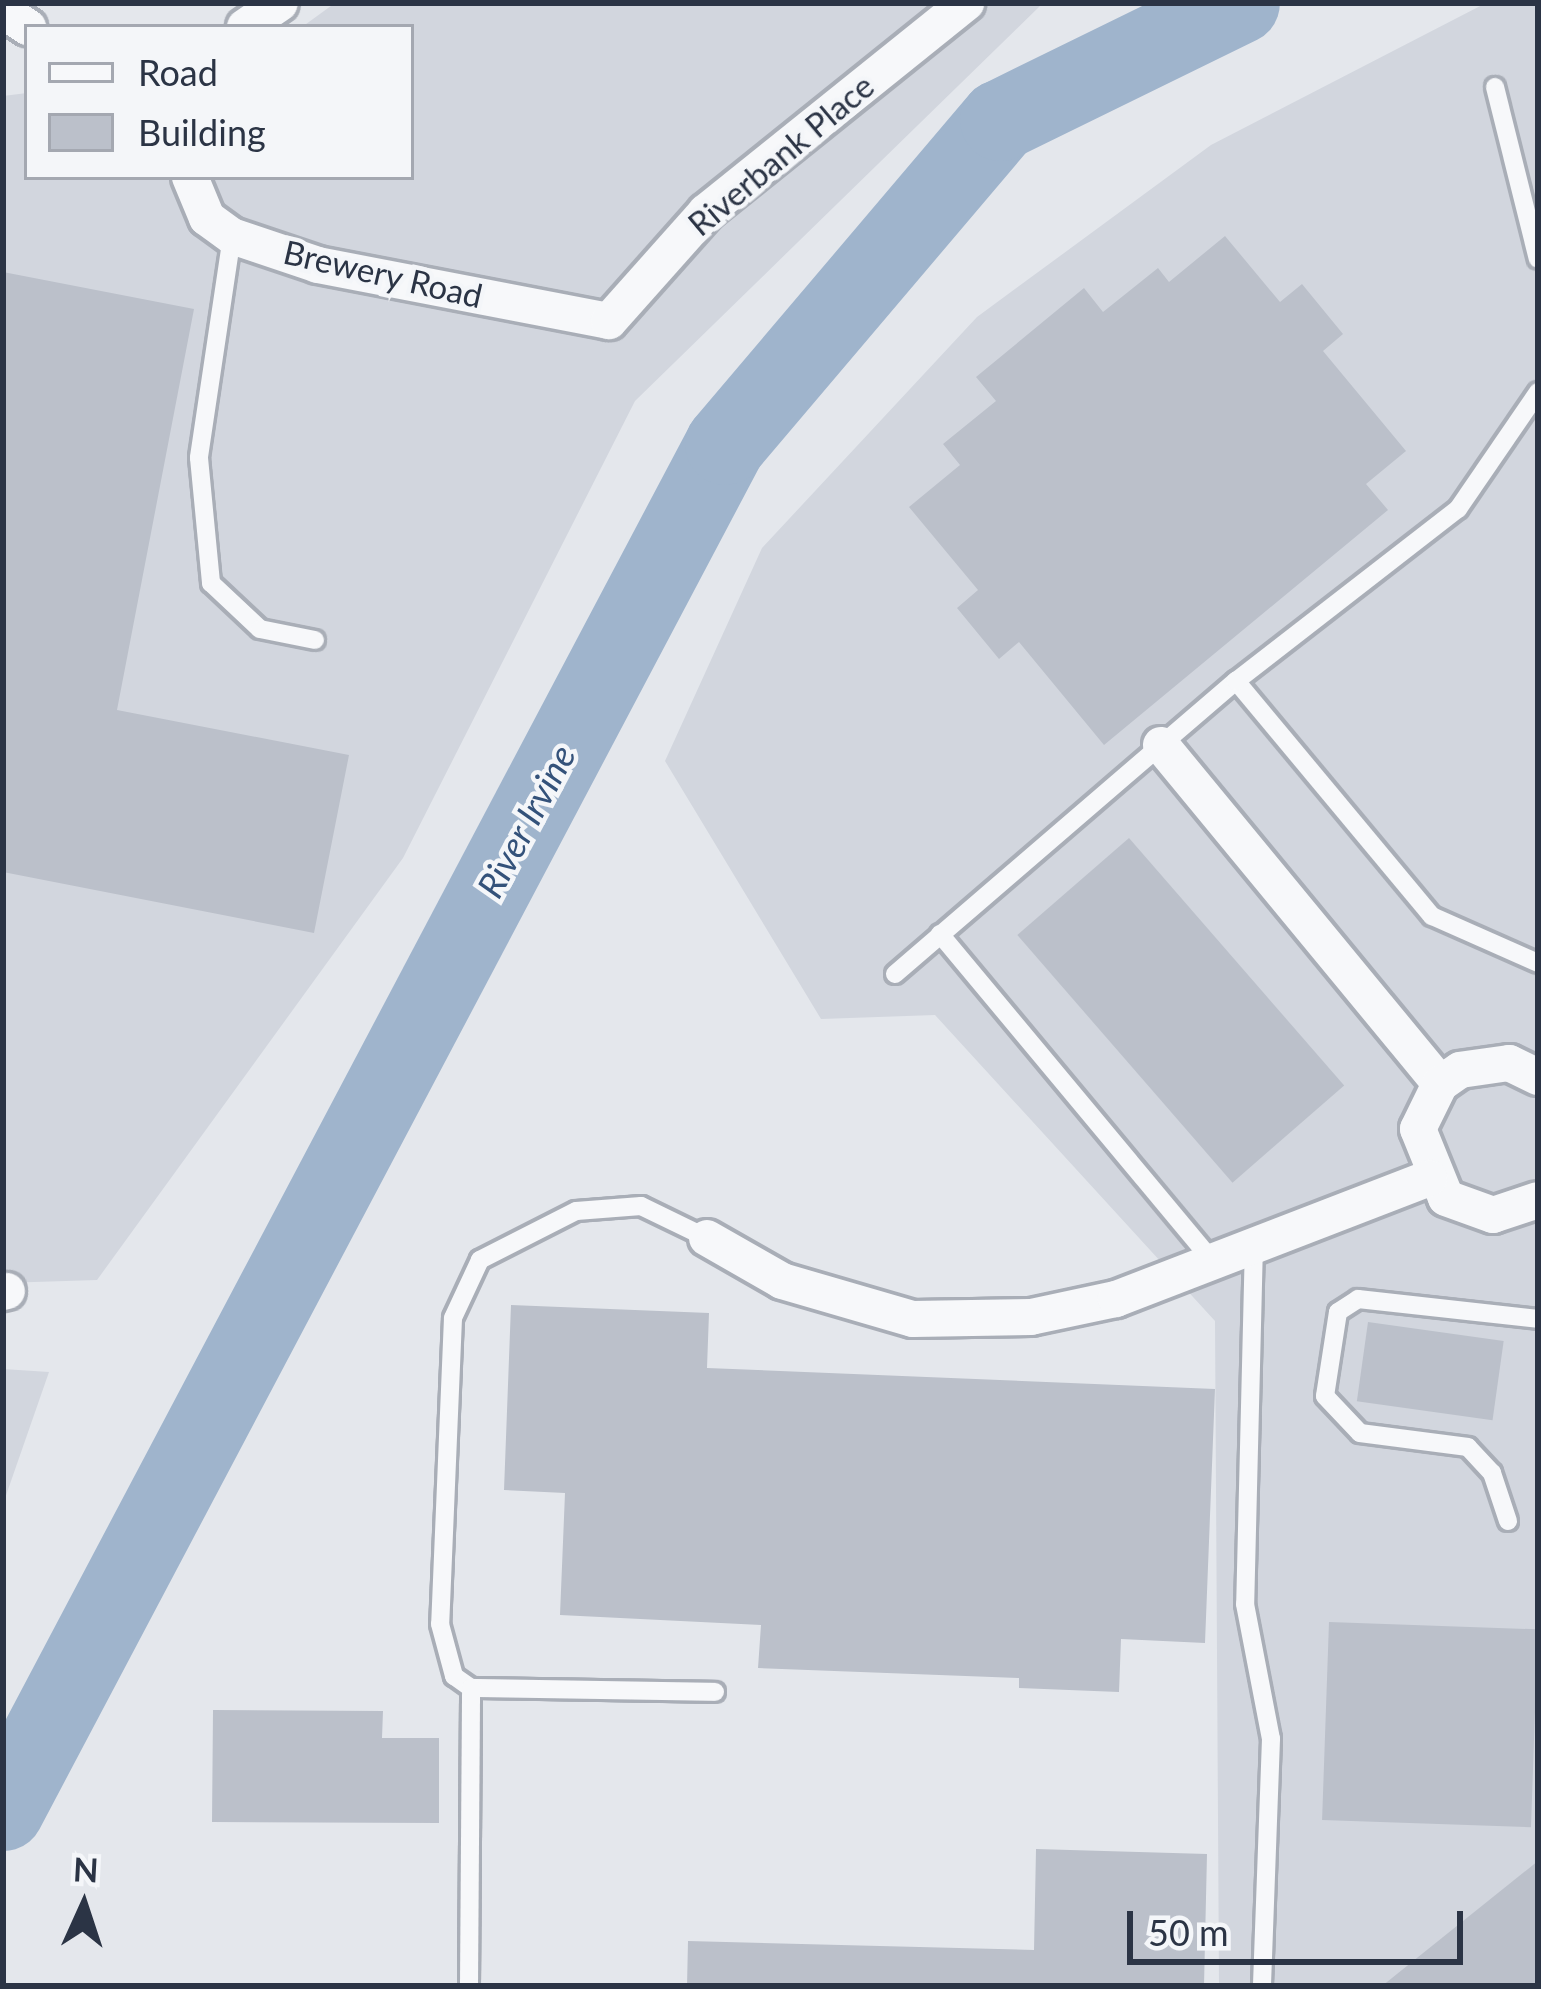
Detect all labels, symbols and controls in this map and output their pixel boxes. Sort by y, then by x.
legend [24,24,414,180]
text: Road [138,50,218,94]
street label: Riverbank Place [680,66,882,244]
text: Building [138,110,266,154]
street label: Brewery Road [279,232,487,316]
water label: River Irvine [468,737,584,905]
north arrow [24,1845,144,1965]
text: N [72,1848,100,1890]
scale bar [1133,1887,1469,1961]
text: 50 m [1148,1910,1229,1954]

